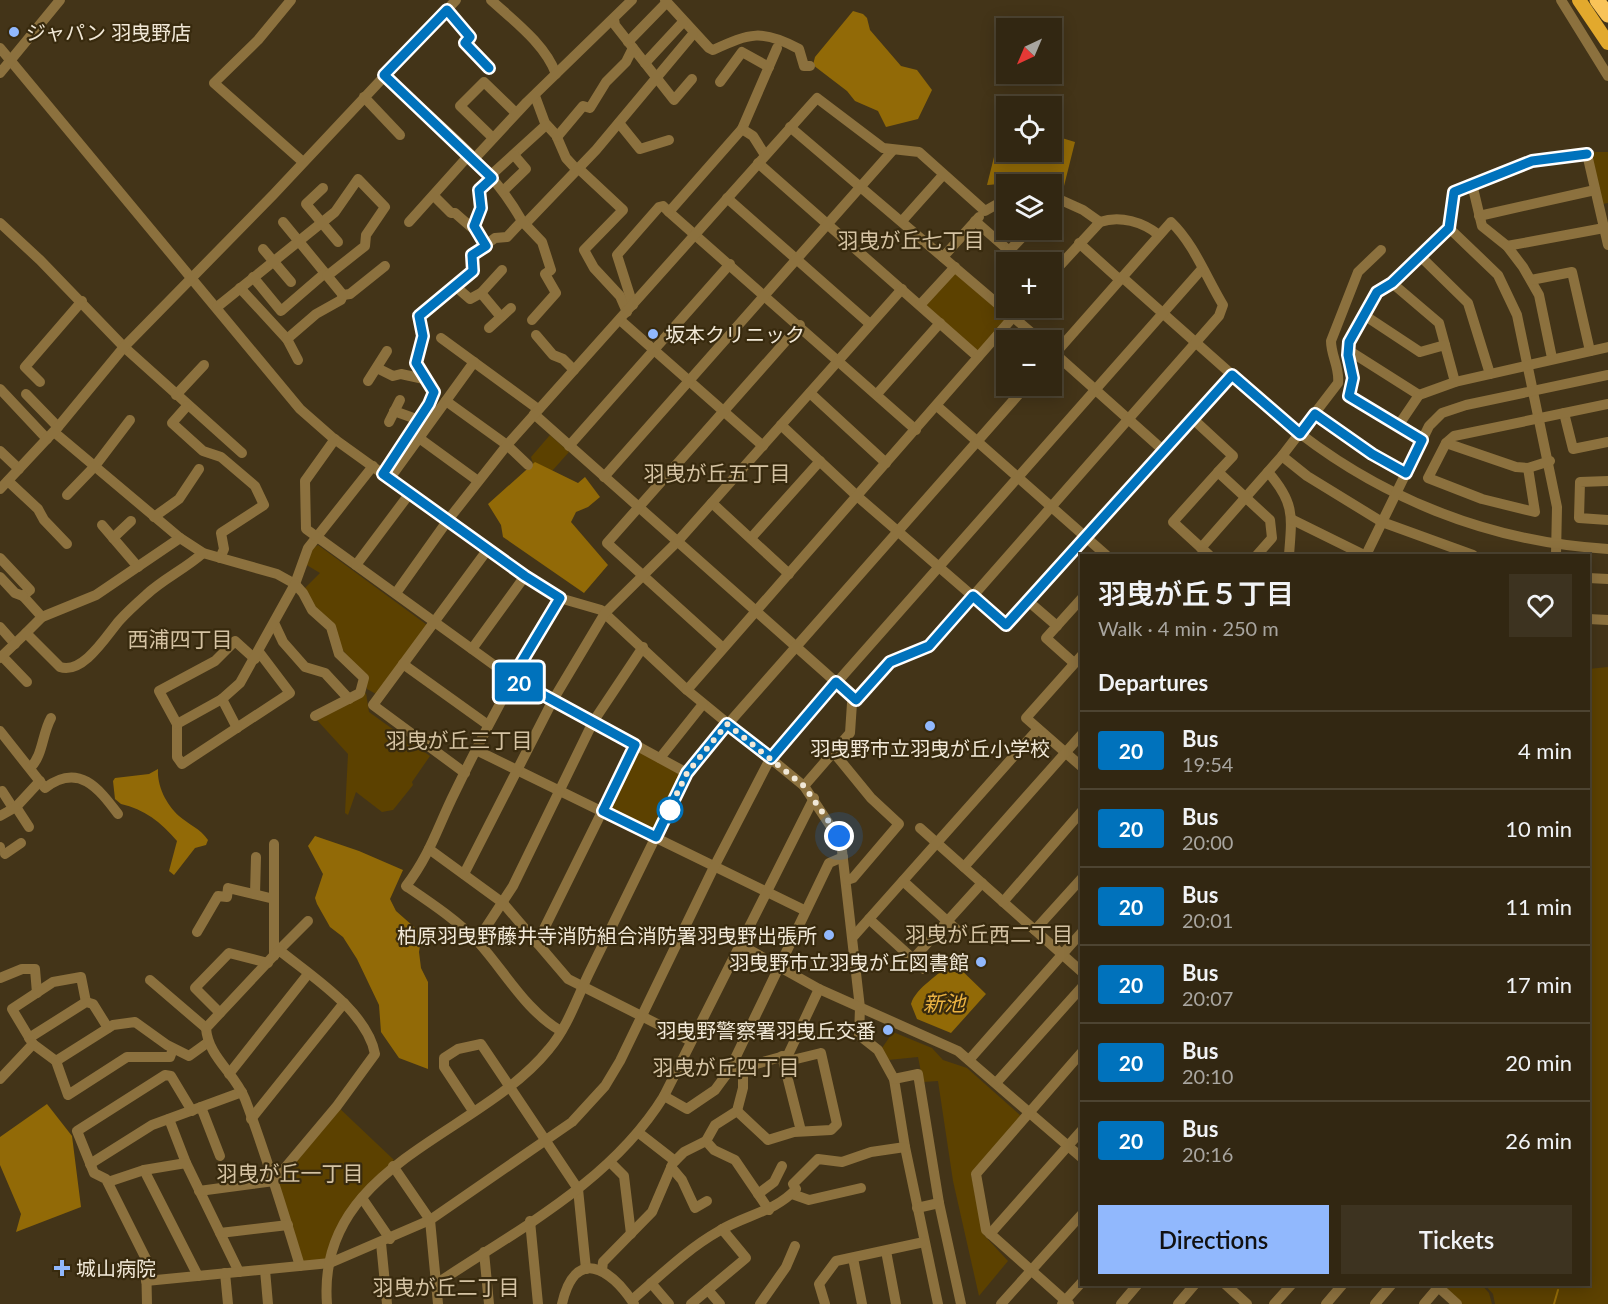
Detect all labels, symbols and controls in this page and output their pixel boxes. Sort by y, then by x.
north arrow [996,18,1062,84]
map controls [996,18,1062,396]
place label: ジャパン 羽曳野店 [26,20,191,44]
marker: ジャパン 羽曳野店 [7,25,21,39]
button: locate [996,96,1062,162]
button: layers [996,174,1062,240]
district label: 羽曳が丘七丁目 [838,227,985,252]
button: + [996,252,1062,318]
place label: 坂本クリニック [665,322,805,346]
marker: 坂本クリニック [646,327,660,341]
button: − [996,330,1062,396]
district label: 羽曳が丘五丁目 [644,460,791,485]
button: heart [1509,574,1572,637]
text: 羽曳が丘５丁目 [1098,576,1294,610]
text: Walk · 4 min · 250 m [1098,616,1279,640]
district label: 西浦四丁目 [128,626,233,651]
line badge: 20 [492,662,546,702]
text: Departures [1098,669,1208,696]
text: 20 [507,670,531,695]
marker: 羽曳野市立羽曳が丘小学校 [923,719,937,733]
text: Bus [1182,725,1218,752]
district label: 羽曳が丘三丁目 [386,727,533,752]
place label: 羽曳野市立羽曳が丘小学校 [810,736,1050,760]
text: 4 min [1518,737,1572,764]
text: 20 [1119,738,1143,763]
text: 19:54 [1182,752,1233,776]
unlabelled marker [657,797,683,823]
text: Bus [1182,803,1218,830]
text: 10 min [1505,815,1572,842]
text: 20 [1119,816,1143,841]
your location [824,821,854,851]
text: 20:00 [1182,830,1233,854]
text: Bus [1182,881,1218,908]
text: 11 min [1505,893,1572,920]
text: 20 [1119,894,1143,919]
text: 20:01 [1182,908,1233,932]
district label: 羽曳が丘西二丁目 [905,921,1073,946]
place label: 柏原羽曳野藤井寺消防組合消防署羽曳野出張所 [397,923,817,947]
marker: 柏原羽曳野藤井寺消防組合消防署羽曳野出張所 [822,928,836,942]
place label: 羽曳野市立羽曳が丘図書館 [729,950,969,974]
marker: 羽曳野市立羽曳が丘図書館 [974,955,988,969]
text: Bus [1182,959,1218,986]
text: 17 min [1505,971,1572,998]
text: 20 [1119,972,1143,997]
text: 20:07 [1182,986,1233,1010]
water label: 新池 [923,990,967,1015]
place label: 羽曳野警察署羽曳丘交番 [656,1018,876,1042]
marker: 羽曳野警察署羽曳丘交番 [881,1023,895,1037]
text: Bus [1182,1037,1218,1064]
text: 20 min [1505,1049,1572,1076]
text: 20 [1119,1050,1143,1075]
district label: 羽曳が丘四丁目 [653,1054,800,1079]
text: 20:10 [1182,1064,1233,1088]
text: Bus [1182,1115,1218,1142]
text: 26 min [1505,1127,1572,1154]
text: 20 [1119,1128,1143,1153]
text: 20:16 [1182,1142,1233,1166]
district label: 羽曳が丘一丁目 [217,1160,364,1185]
button: Directions [1098,1205,1329,1274]
button: Tickets [1341,1205,1572,1274]
place label: 城山病院 [76,1256,156,1280]
marker: 城山病院 [53,1259,71,1277]
district label: 羽曳が丘二丁目 [373,1274,520,1299]

